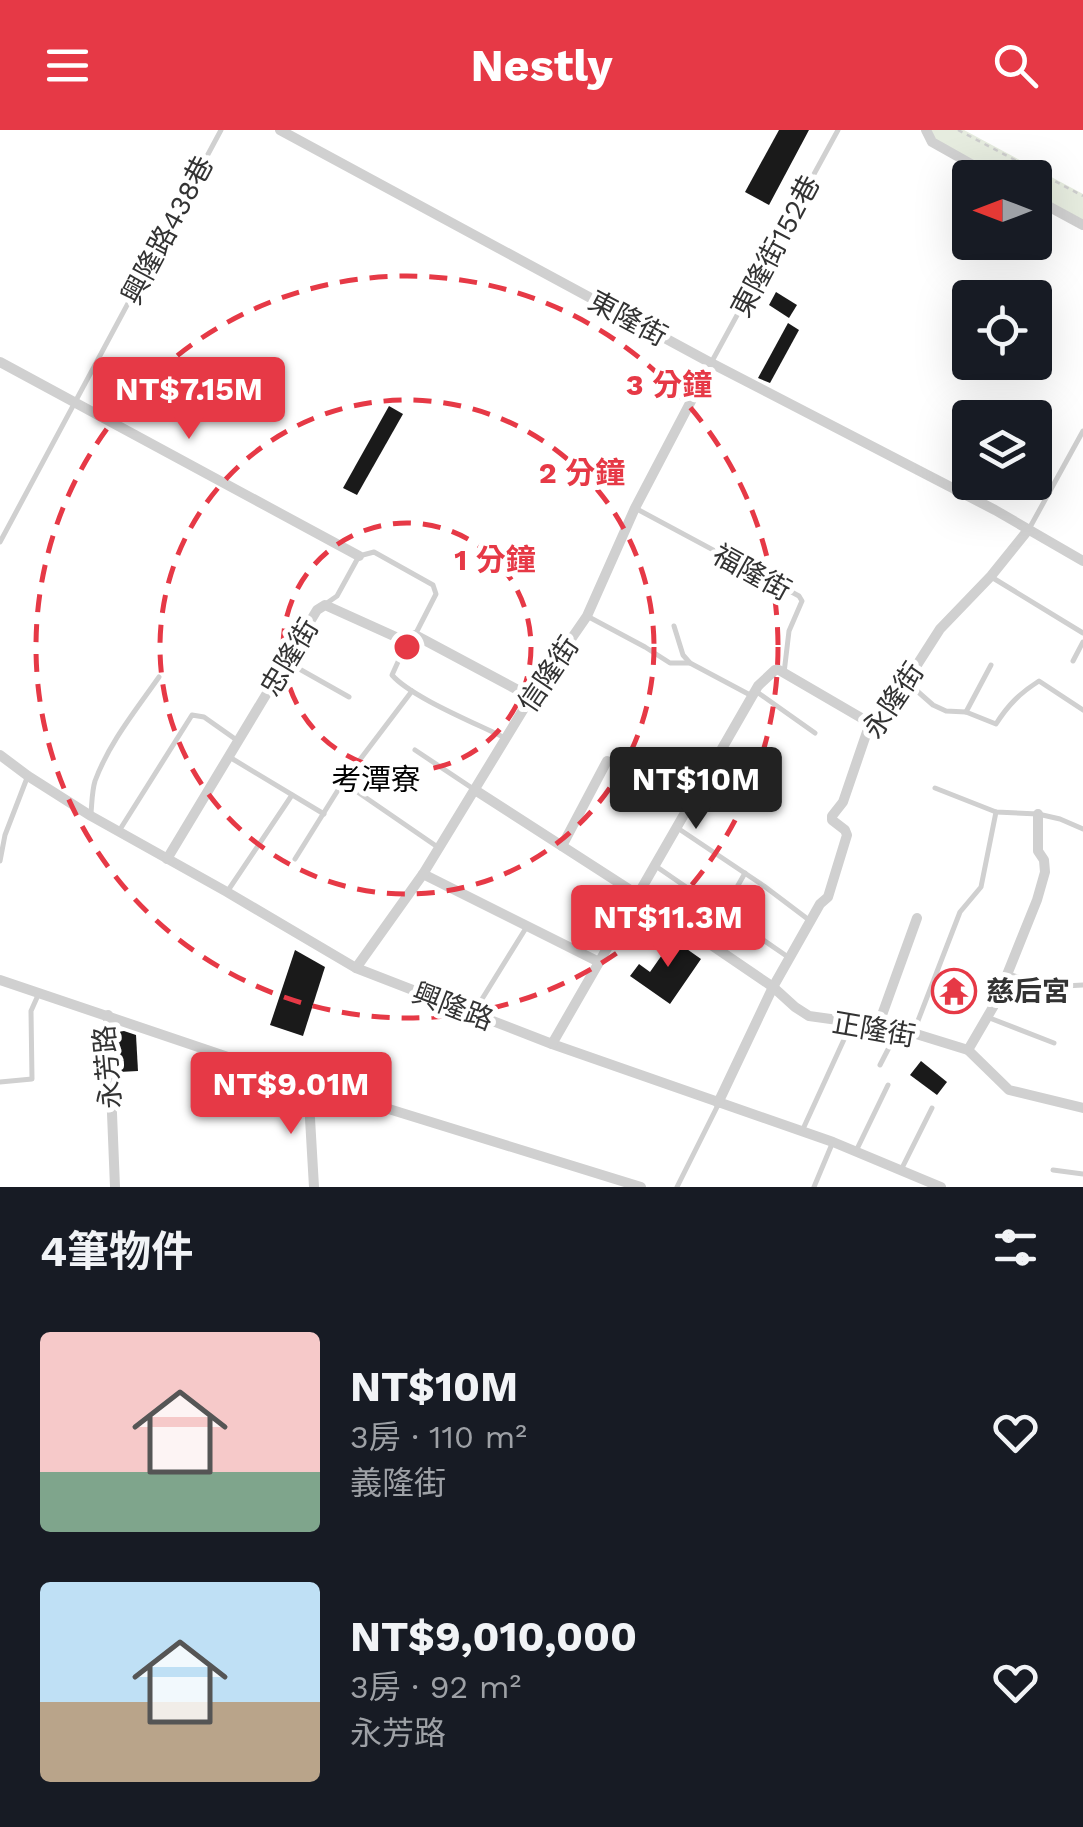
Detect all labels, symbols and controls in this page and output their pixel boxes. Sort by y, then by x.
icon: menu [40,38,95,93]
icon: search [988,38,1043,93]
text: Nestly [470,39,613,92]
street label: 興隆路438巷 [115,151,220,310]
north arrow [952,160,1052,260]
map controls [952,160,1052,500]
street label: 東隆街152巷 [724,170,827,323]
button: locate [952,280,1052,380]
street label: 東隆街 [583,284,673,353]
pin: NT$7.15M [86,357,292,442]
text: 3 分鐘 [626,367,712,402]
text: NT$7.15M [115,370,263,408]
button: layers [952,400,1052,500]
text: 2 分鐘 [539,455,625,490]
street label: 福隆街 [707,538,796,607]
text: 1 分鐘 [454,542,536,577]
street label: 忠隆街 [254,613,325,702]
centre of rings [389,629,425,665]
street label: 信隆街 [511,630,586,718]
street label: 永隆街 [856,656,931,744]
pin: NT$10M [615,747,777,832]
text: NT$10M [632,760,760,798]
district label: 考潭寮 [331,762,421,797]
pin: NT$11.3M [565,885,771,970]
text: NT$11.3M [593,898,743,936]
temple icon: 慈后宮 [931,968,977,1014]
place label: 慈后宮 [986,975,1070,1008]
street label: 興隆路 [408,976,498,1037]
street label: 正隆街 [830,1006,918,1053]
street label: 永芳路 [87,1024,128,1110]
pin: NT$9.01M [188,1052,394,1137]
text: NT$9.01M [213,1065,369,1103]
icon: filters [988,1220,1043,1275]
text: 4筆物件 [40,1227,193,1276]
text: NT$10M [350,1362,518,1411]
icon: home [120,1372,240,1492]
icon: heart [988,1405,1043,1460]
text: 3房 · 110 m² [350,1418,527,1456]
text: 義隆街 [350,1464,446,1502]
text: NT$9,010,000 [350,1612,637,1661]
icon: home [120,1622,240,1742]
icon: heart [988,1655,1043,1710]
text: 3房 · 92 m² [350,1668,521,1706]
text: 永芳路 [350,1714,446,1752]

